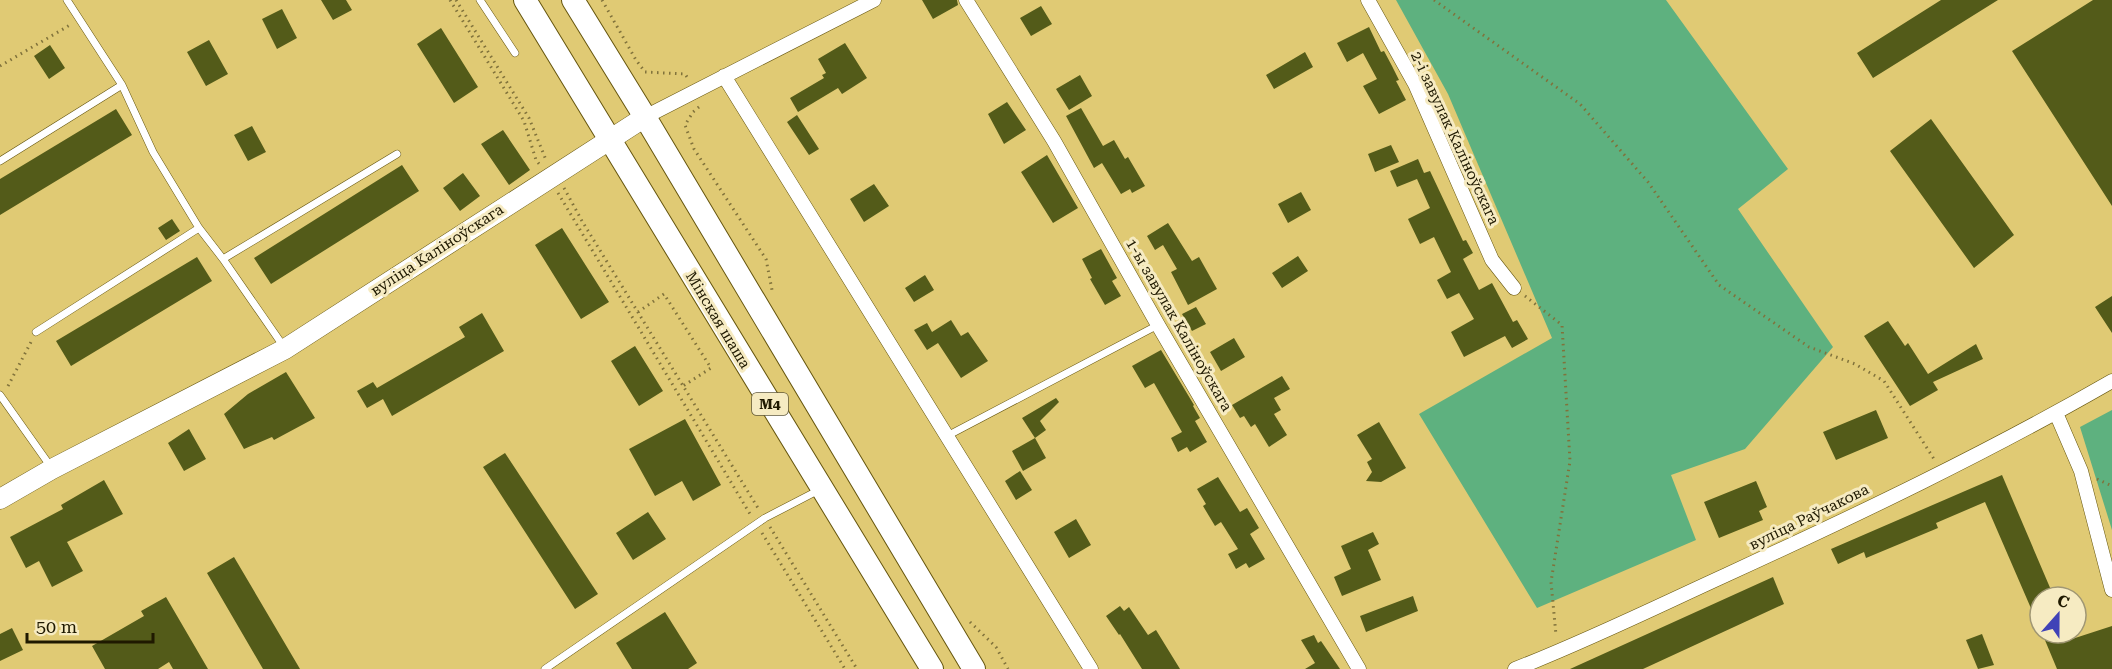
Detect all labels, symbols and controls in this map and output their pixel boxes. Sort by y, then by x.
street label: 2-і завулак Каліноўскага [1407,49,1503,227]
street label: вуліца Каліноўскага [367,200,507,300]
street label: 1-ы завулак Каліноўскага [1122,235,1236,415]
street label: Мінская шаша [682,268,754,372]
road number: М4 [752,393,788,415]
street label: вуліца Раўчакова [1746,480,1872,554]
north arrow [2028,585,2088,645]
text: С [2055,591,2072,612]
scale bar [27,606,153,644]
text: 50 m [36,616,77,637]

